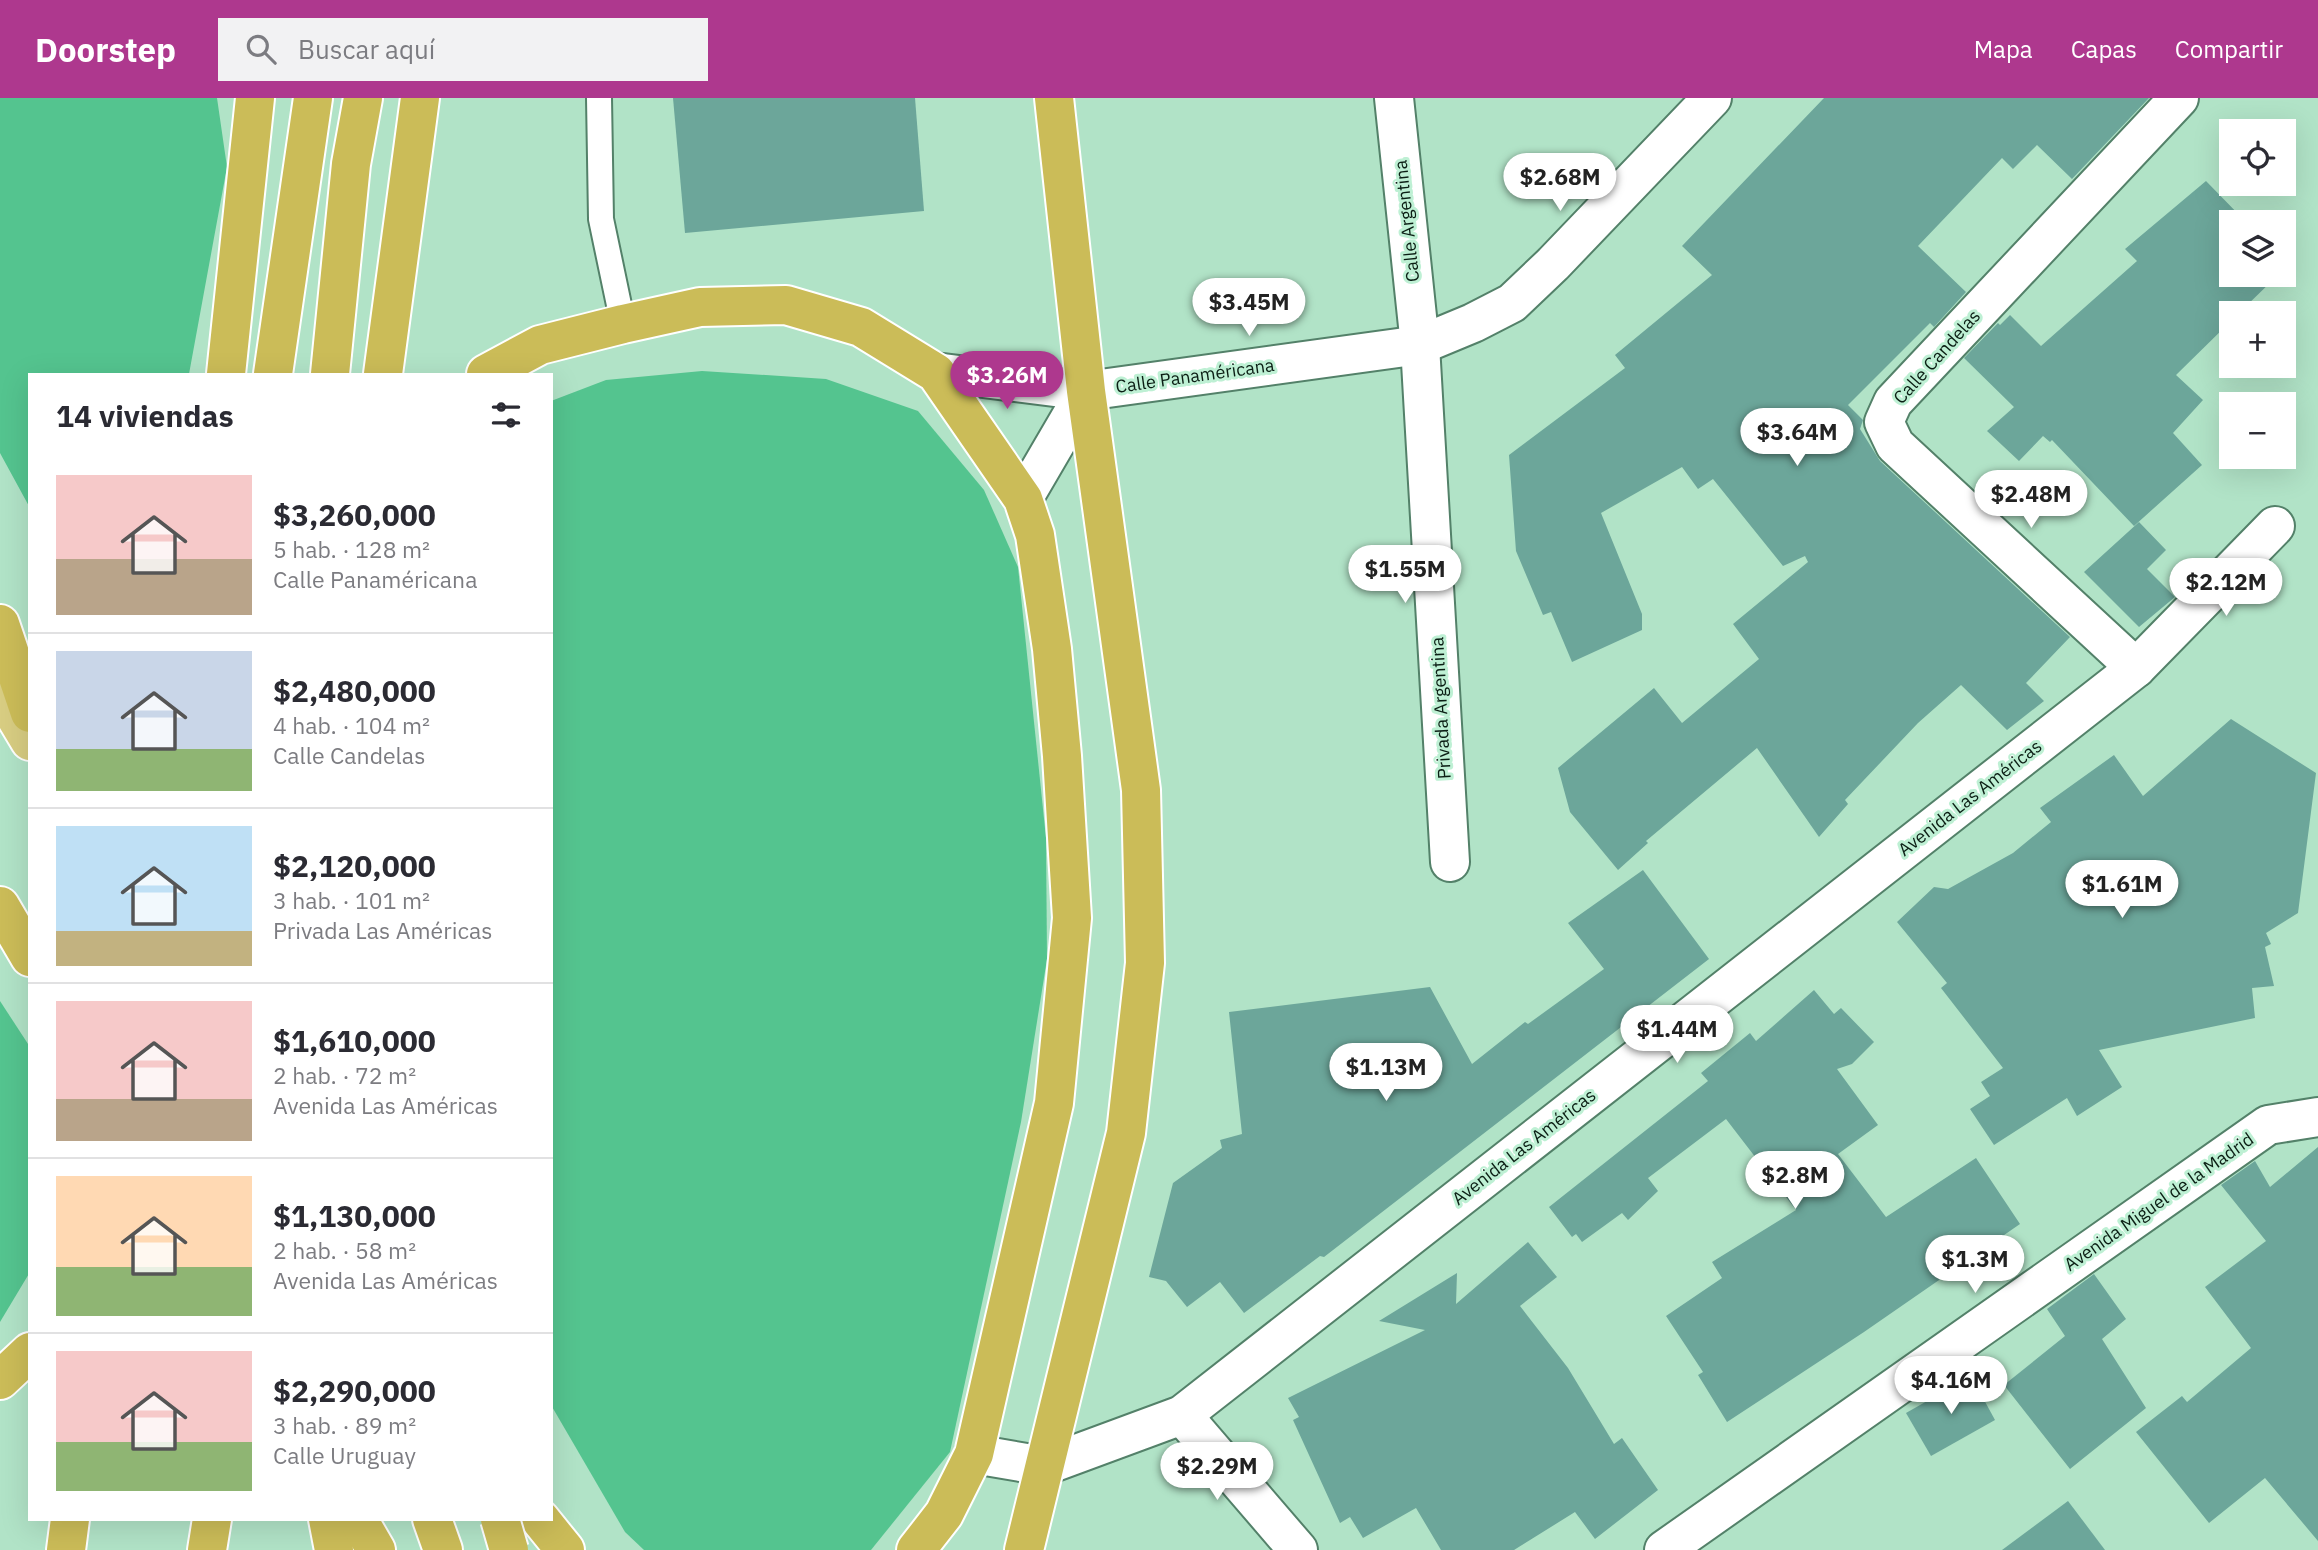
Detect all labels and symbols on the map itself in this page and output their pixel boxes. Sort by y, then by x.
pin: $2.68M [1503,153,1617,213]
street label: Calle Argentina [1389,159,1424,283]
pin: $3.45M [1192,278,1306,338]
street label: Calle Candelas [1888,305,1985,409]
pin: $3.26M [950,352,1064,411]
street label: Calle Panaméricana [1114,353,1276,398]
pin: $3.64M [1740,408,1854,468]
pin: $2.48M [1974,470,2088,530]
pin: $1.55M [1348,546,1462,605]
pin: $2.12M [2169,559,2283,618]
street label: Privada Argentina [1425,636,1456,780]
street label: Avenida Las Américas [1893,734,2046,861]
pin: $1.61M [2065,860,2179,920]
pin: $1.44M [1620,1006,1734,1065]
pin: $1.13M [1329,1044,1443,1103]
street label: Avenida Las Américas [1447,1083,1600,1210]
street label: Avenida Miguel de la Madrid [2059,1127,2258,1276]
pin: $2.8M [1746,1152,1844,1211]
pin: $1.3M [1926,1236,2024,1295]
pin: $4.16M [1894,1356,2008,1416]
pin: $2.29M [1160,1442,1274,1502]

